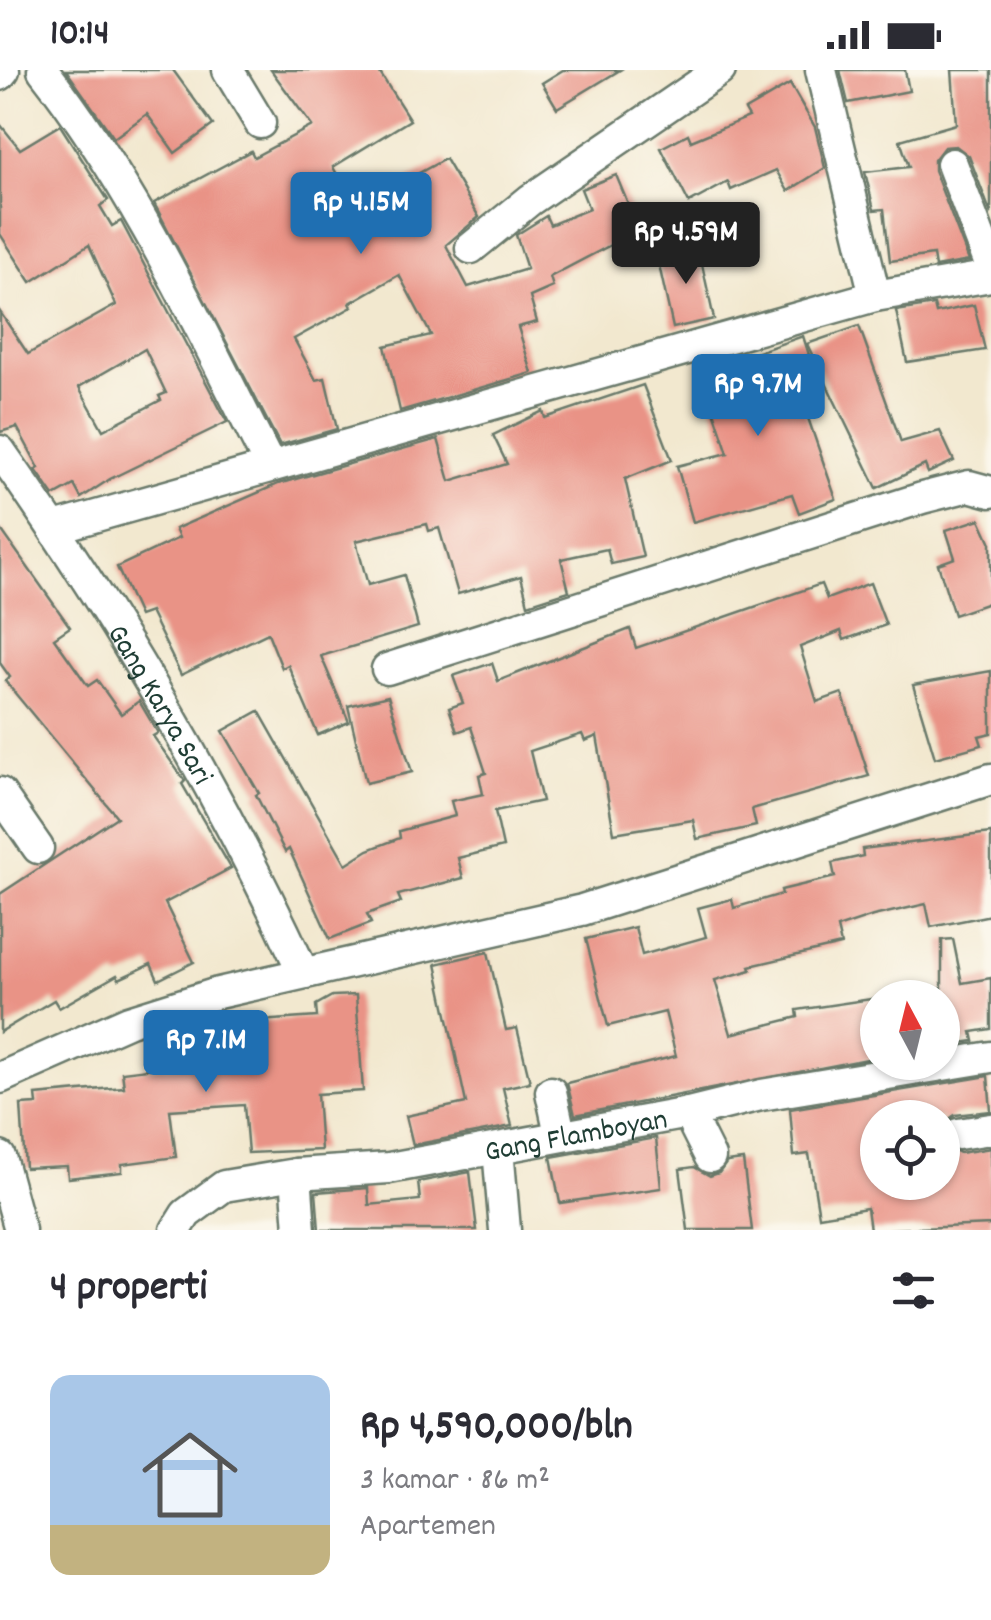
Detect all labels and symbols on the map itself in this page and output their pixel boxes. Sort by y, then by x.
pin: Rp 4.15M [258,172,464,257]
pin: Rp 4.59M [583,202,789,287]
pin: Rp 9.7M [666,354,850,439]
street label: Gang Karya Sari [94,617,221,794]
north arrow [860,980,960,1080]
pin: Rp 7.1M [114,1010,298,1095]
street label: Gang Flamboyan [482,1100,671,1176]

